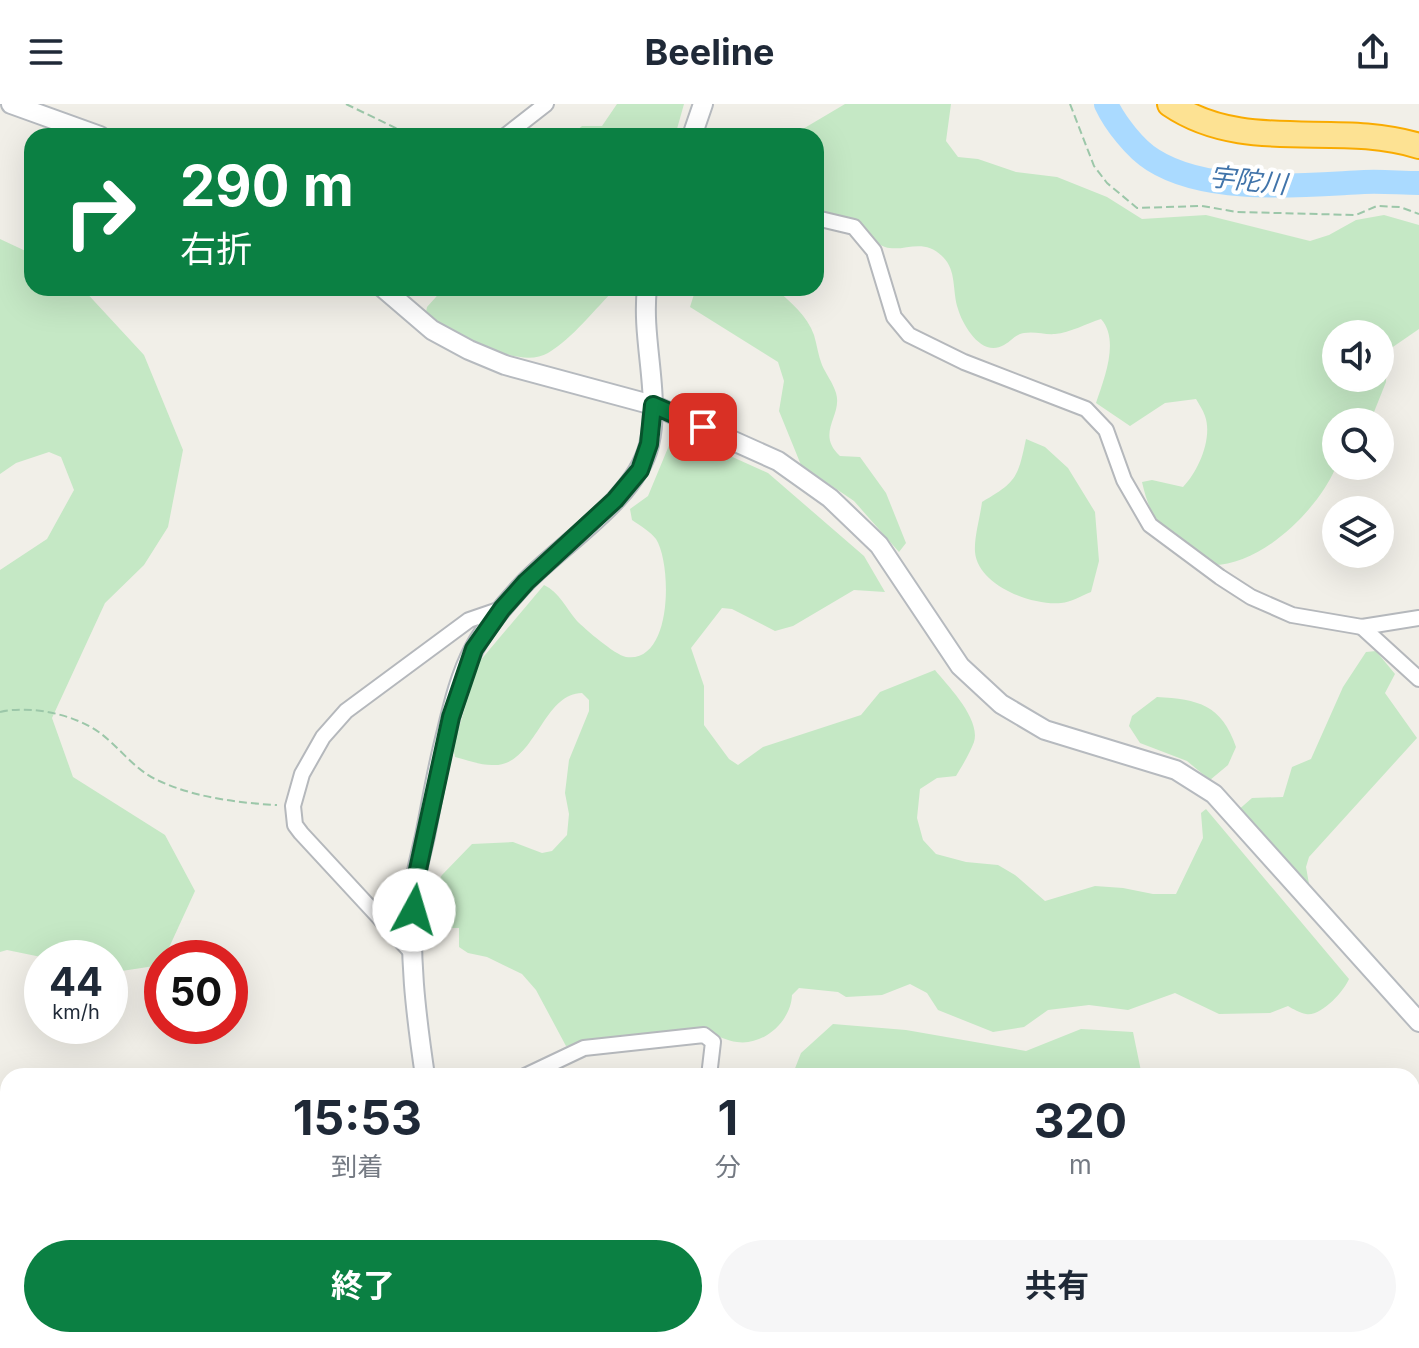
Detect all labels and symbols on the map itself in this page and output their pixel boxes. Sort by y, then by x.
water label: 宇陀川 [1208,161,1291,200]
pin [669,393,737,461]
position arrow [372,868,456,952]
speed limit sign: 50 [144,940,248,1044]

